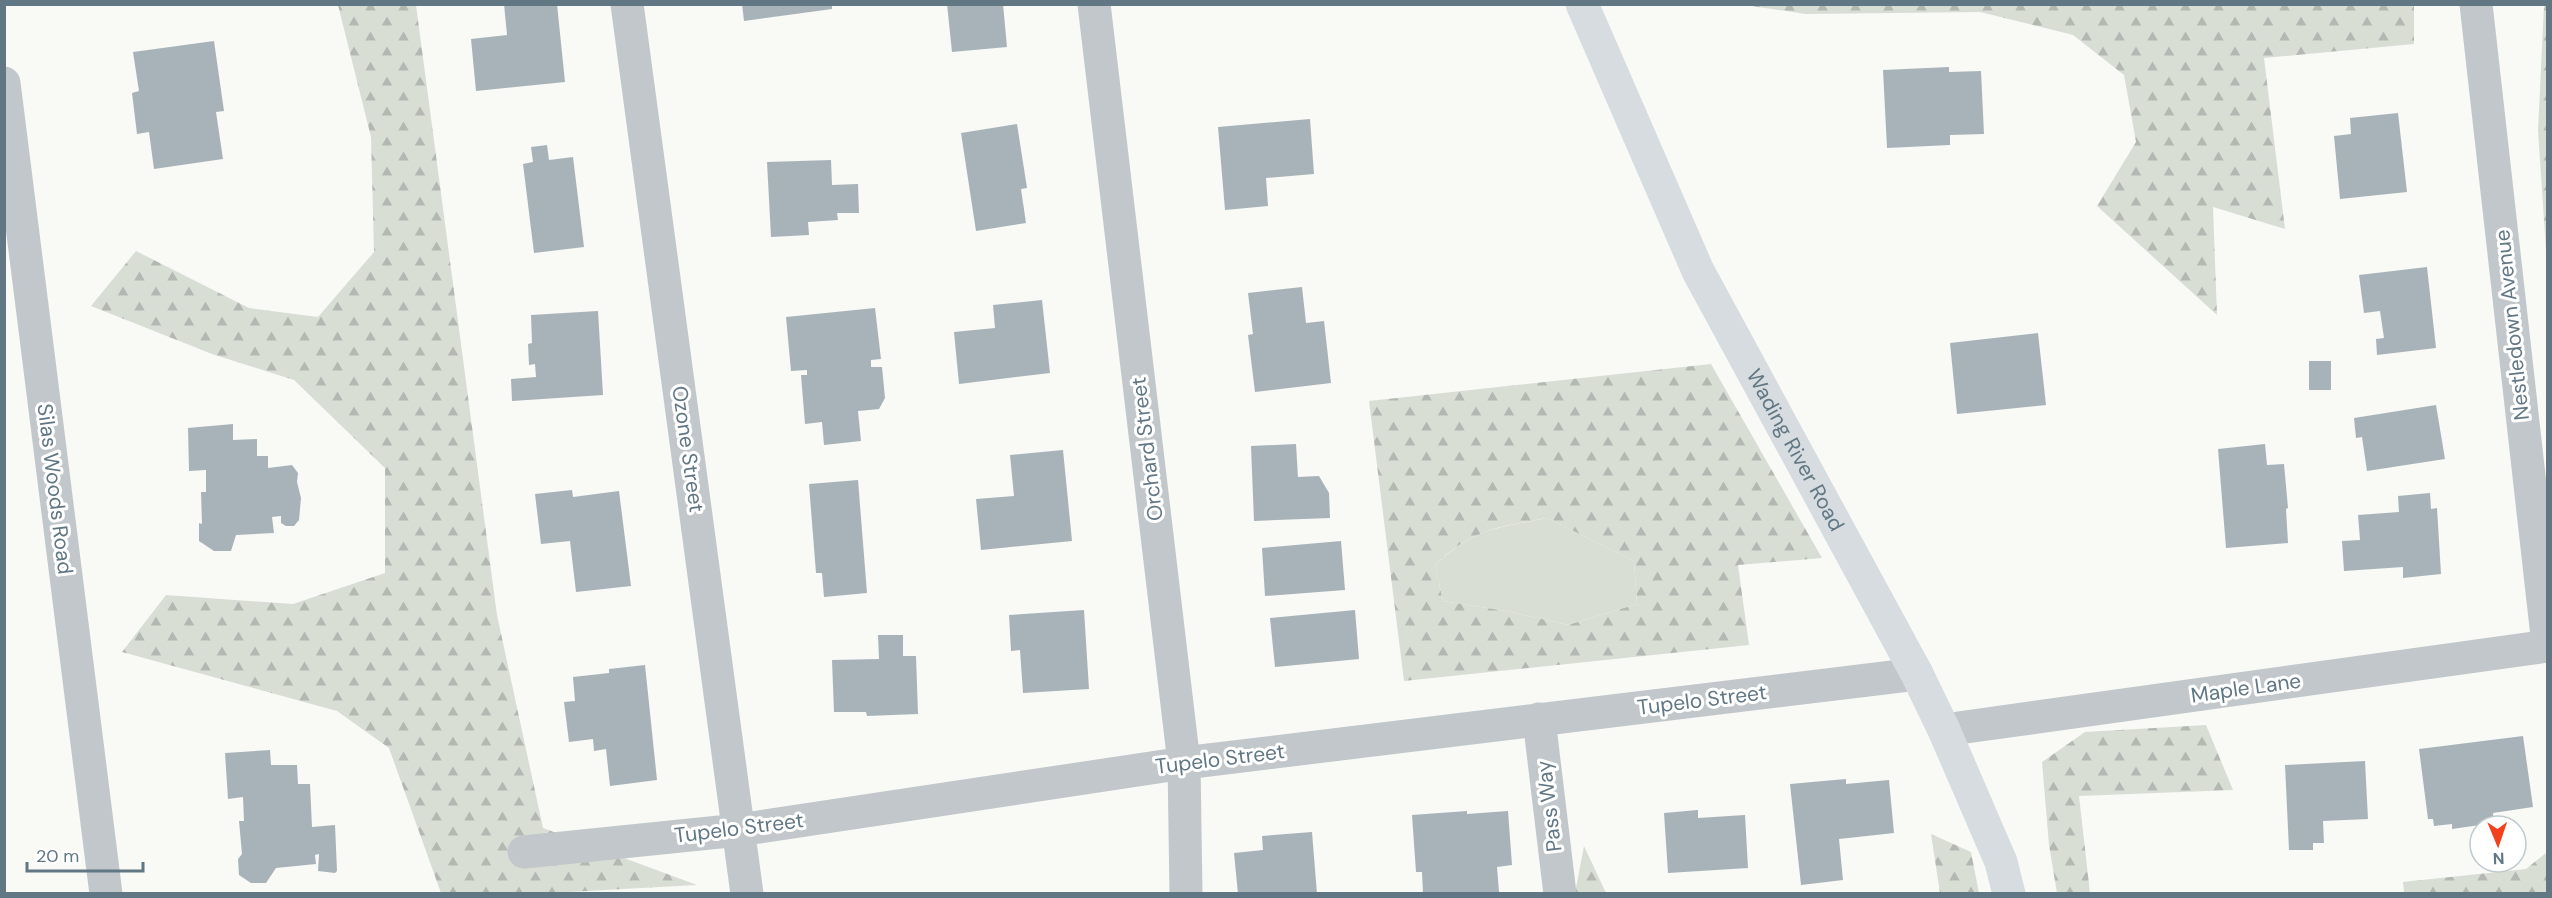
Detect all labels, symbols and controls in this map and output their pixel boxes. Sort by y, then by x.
street label: Nestledown Avenue [2488,228,2536,422]
street label: Wading River Road [1740,364,1851,536]
street label: Orchard Street [1124,375,1170,523]
street label: Ozone Street [665,384,711,514]
street label: Silas Woods Road [31,402,79,576]
street label: Maple Lane [2189,666,2303,710]
street label: Tupelo Street [1636,678,1768,722]
street label: Tupelo Street [1154,737,1286,781]
street label: Pass Way [1529,758,1568,853]
street label: Tupelo Street [673,806,805,850]
north arrow [2468,814,2528,874]
scale bar [27,835,142,873]
text: 20 m [36,844,79,868]
text: N [2492,848,2505,869]

